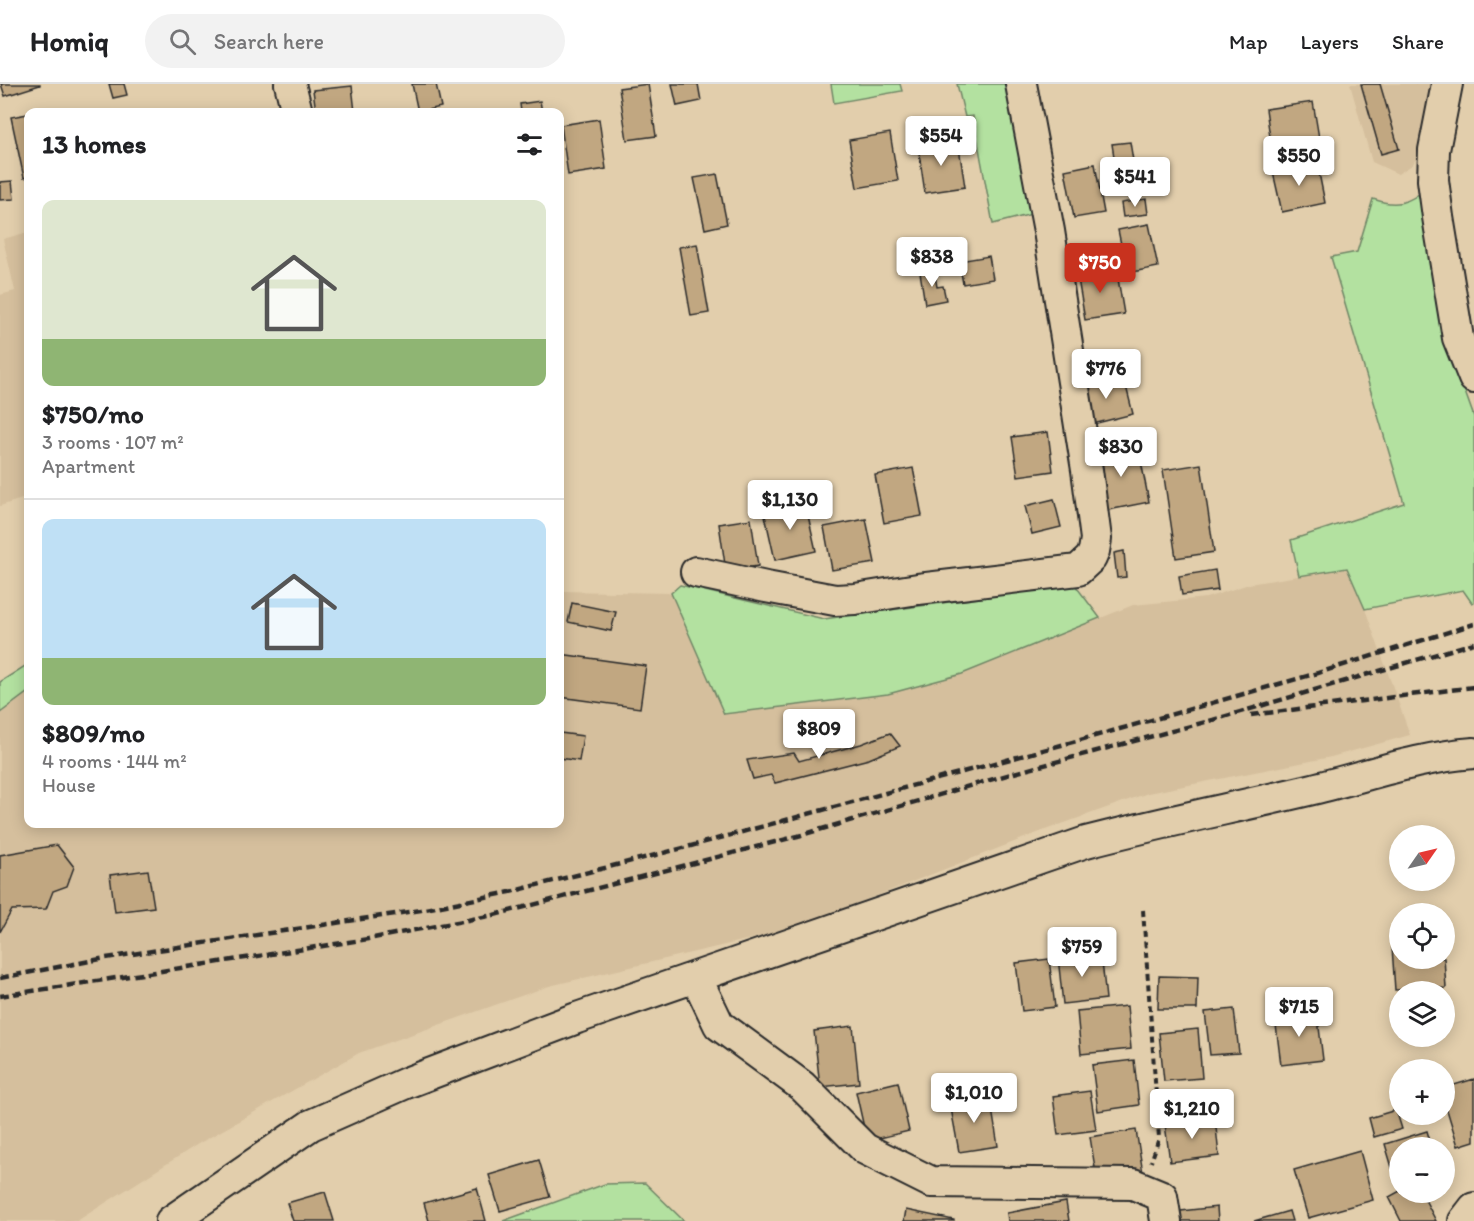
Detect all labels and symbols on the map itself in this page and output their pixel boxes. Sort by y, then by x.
pin: $554 [905,116,977,167]
pin: $550 [1263,136,1335,187]
pin: $541 [1099,157,1171,208]
pin: $838 [896,237,968,288]
pin: $750 [1064,243,1136,294]
pin: $776 [1070,349,1142,400]
pin: $830 [1085,427,1157,478]
pin: $1,130 [741,480,839,531]
pin: $809 [783,709,855,760]
north arrow [1389,825,1455,891]
pin: $759 [1046,927,1118,978]
pin: $715 [1263,987,1335,1038]
pin: $1,010 [925,1073,1023,1124]
pin: $1,210 [1143,1089,1241,1140]

